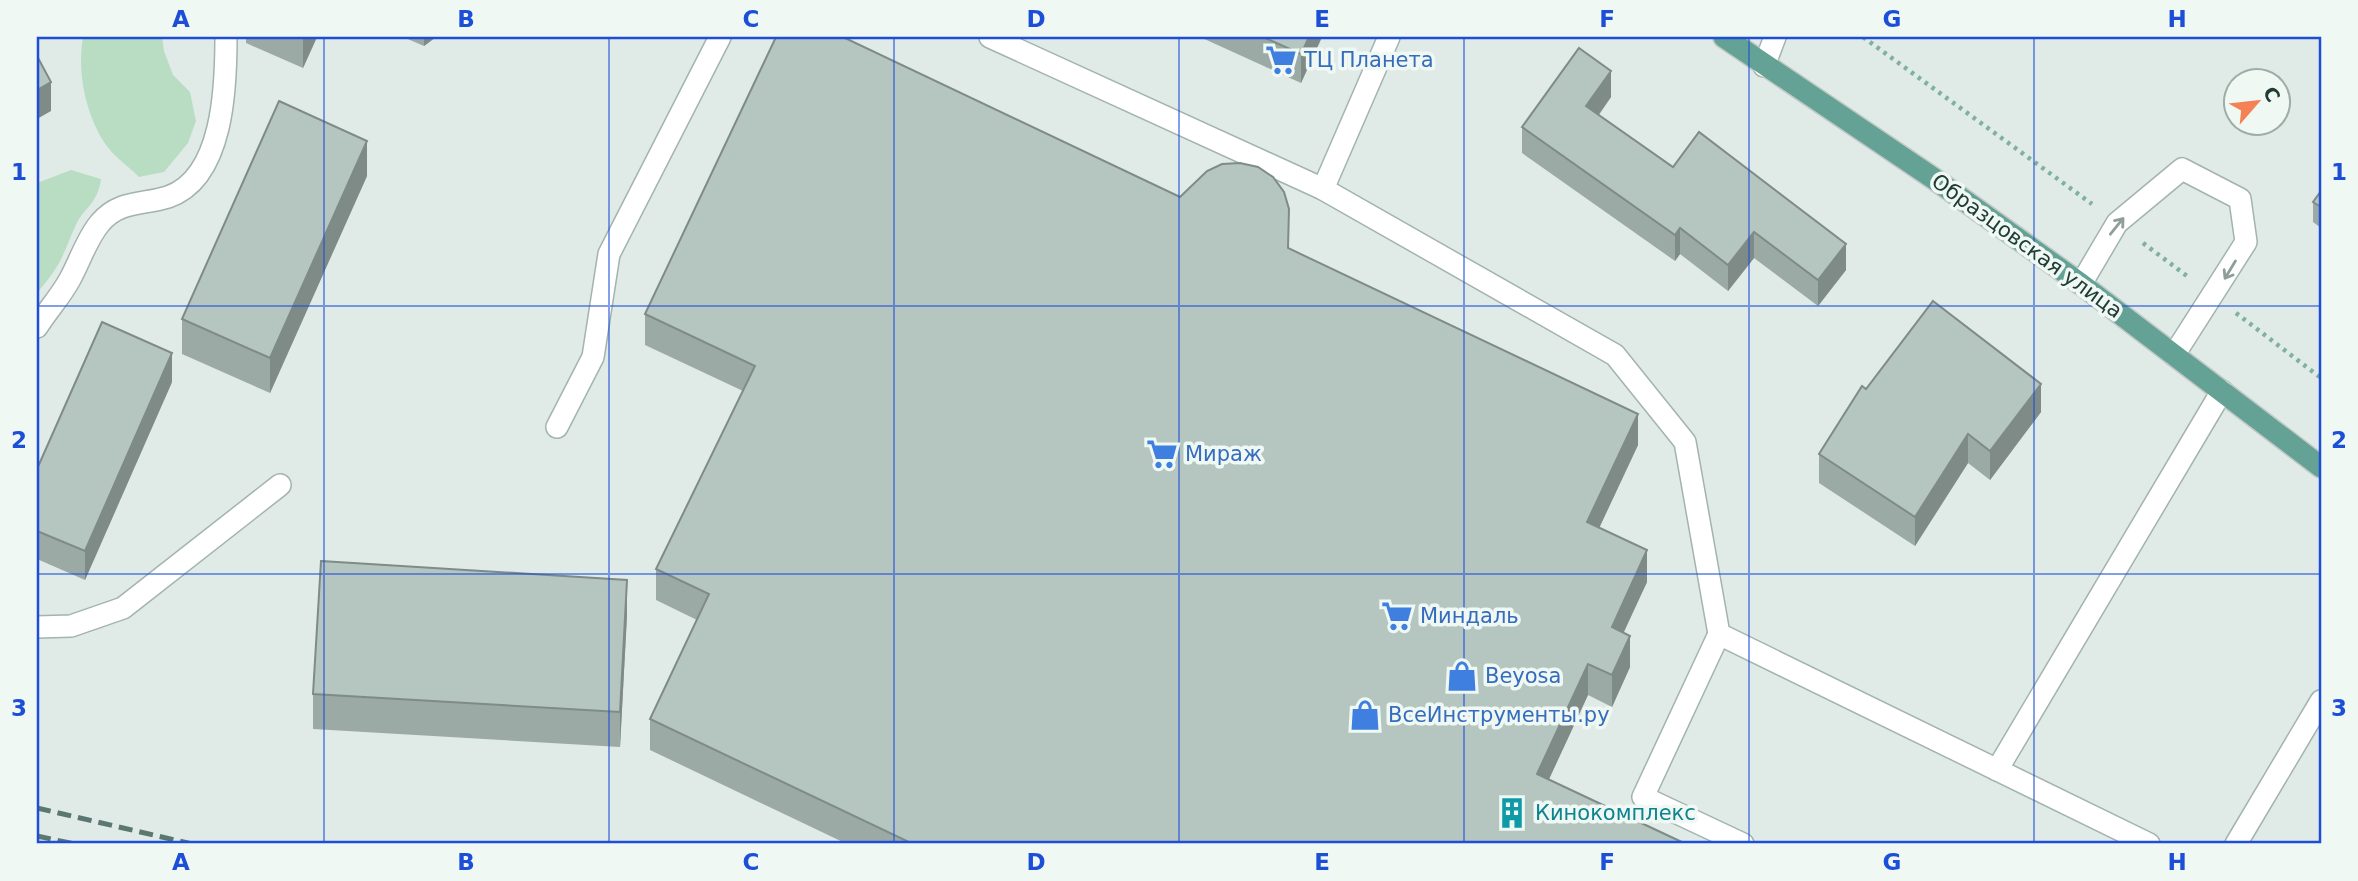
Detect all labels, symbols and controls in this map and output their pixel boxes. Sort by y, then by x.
text: A [172,6,190,32]
text: B [457,6,475,32]
text: C [743,6,759,32]
text: D [1026,6,1046,32]
text: E [1314,6,1330,32]
text: F [1599,6,1615,32]
text: G [1883,6,1901,32]
text: H [2167,6,2187,32]
supermarket icon: ТЦ Планета [1264,43,1298,77]
place label: ТЦ Планета [1303,48,1434,72]
north arrow [2222,66,2292,136]
text: С [2259,83,2285,105]
text: 1 [11,159,27,185]
text: 1 [2331,159,2347,185]
street label: Образцовская улица [1927,169,2127,323]
one-way arrow [2108,217,2124,235]
one-way arrow [2222,259,2236,279]
text: 2 [11,427,27,453]
text: 2 [2331,427,2347,453]
supermarket icon: Мираж [1145,437,1179,471]
place label: Мираж [1185,442,1262,466]
supermarket icon: Миндаль [1380,599,1414,633]
place label: Миндаль [1420,604,1519,628]
shop icon: Beyosa [1445,659,1479,693]
place label: Beyosa [1485,664,1561,688]
text: 3 [11,695,27,721]
text: 3 [2331,695,2347,721]
shop icon: ВсеИнструменты.ру [1348,698,1382,732]
place label: ВсеИнструменты.ру [1388,703,1610,727]
building icon: Кинокомплекс [1495,796,1529,830]
place label: Кинокомплекс [1535,801,1696,825]
text: A [172,849,190,875]
text: B [457,849,475,875]
text: C [743,849,759,875]
text: D [1026,849,1046,875]
text: E [1314,849,1330,875]
text: F [1599,849,1615,875]
text: G [1883,849,1901,875]
text: H [2167,849,2187,875]

